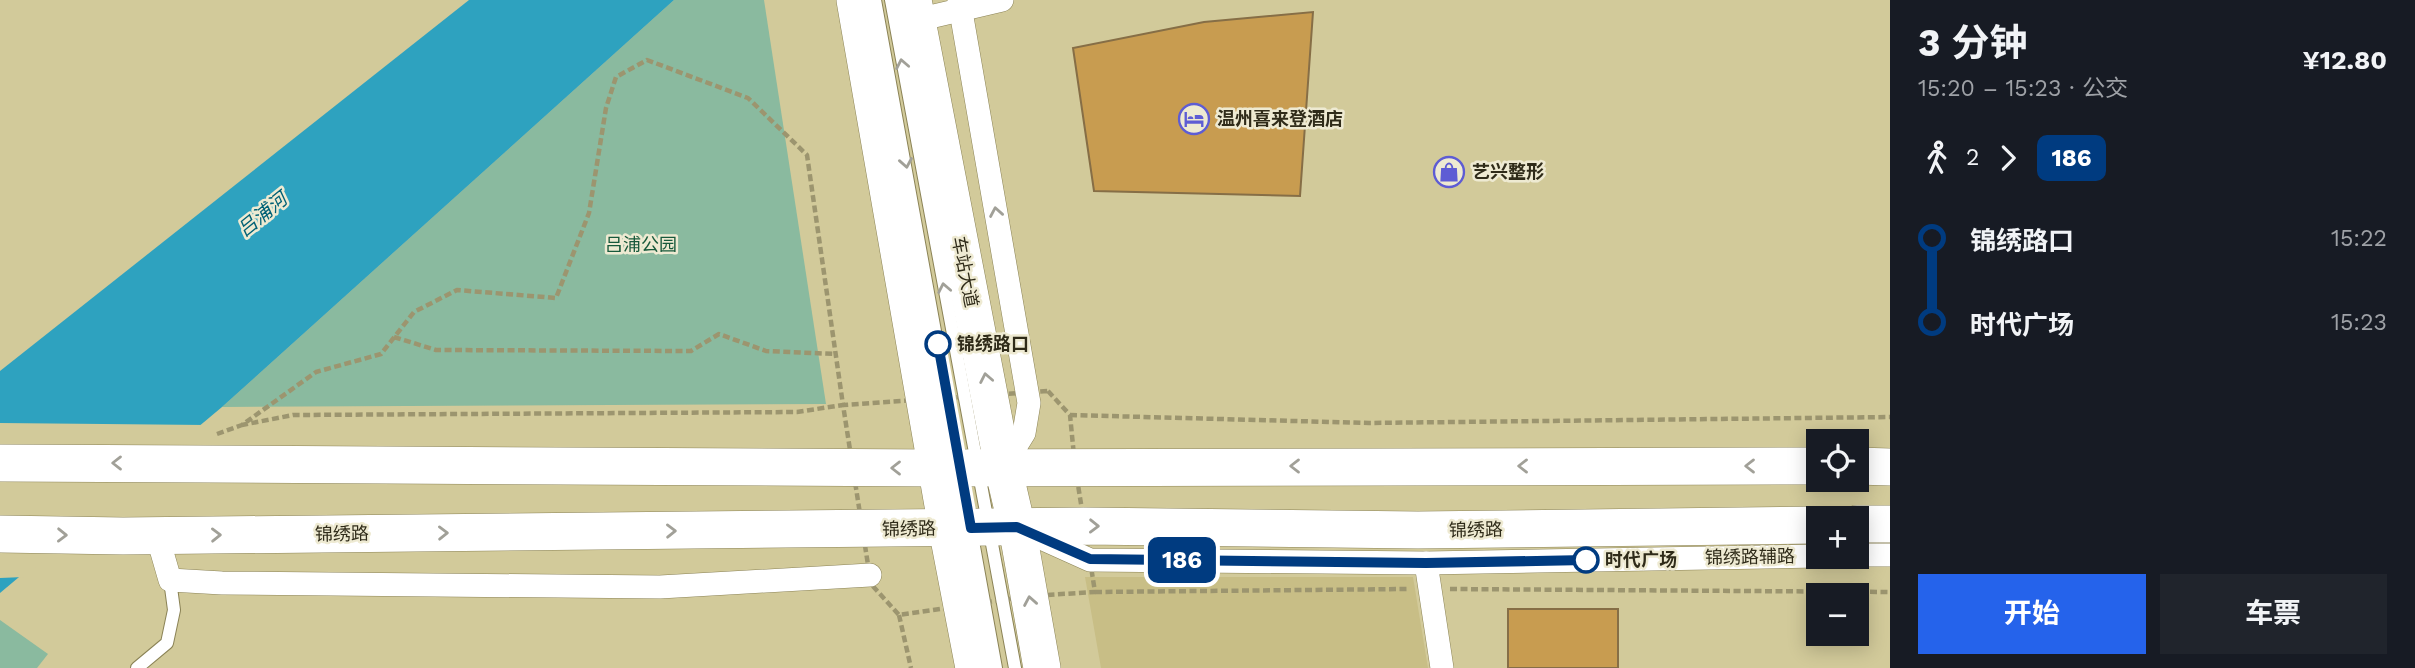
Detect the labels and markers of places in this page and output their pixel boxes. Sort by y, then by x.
hotel icon: 温州喜来登酒店 [1177,102,1211,136]
place label: 温州喜来登酒店 [1217,108,1343,129]
shop icon: 艺兴整形 [1432,155,1466,189]
place label: 艺兴整形 [1472,161,1544,182]
marker: 锦绣路口 [925,331,951,357]
place label: 锦绣路口 [957,333,1029,354]
marker: 时代广场 [1573,547,1599,573]
place label: 时代广场 [1605,549,1677,570]

